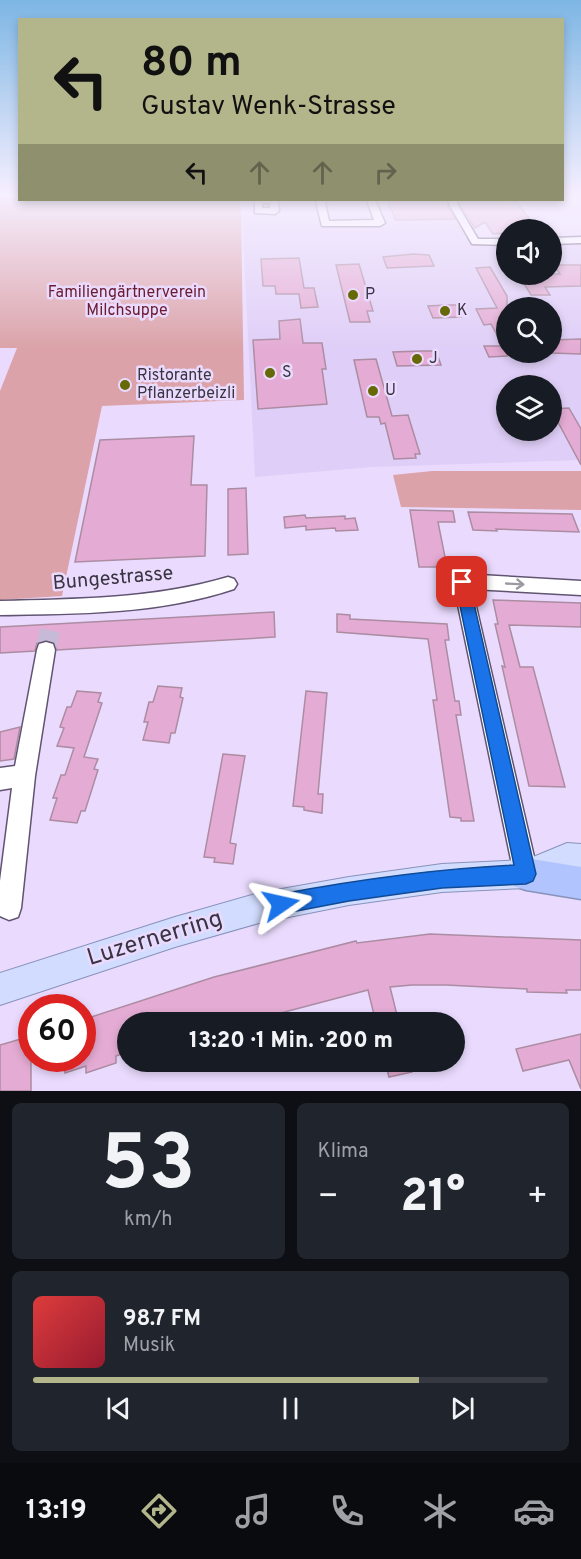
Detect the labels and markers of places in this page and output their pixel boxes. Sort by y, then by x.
place label: P [365,285,375,305]
marker: P [346,288,360,302]
place label: K [457,301,468,321]
marker: K [438,304,452,318]
place label: J [429,349,438,369]
marker: J [410,352,424,366]
place label: S [282,363,292,383]
place label: Ristorante Pflanzerbeizli [137,366,235,404]
marker: S [263,366,277,380]
marker: Ristorante Pflanzerbeizli [118,378,132,392]
place label: U [385,381,396,401]
marker: U [366,384,380,398]
pin [436,556,487,607]

